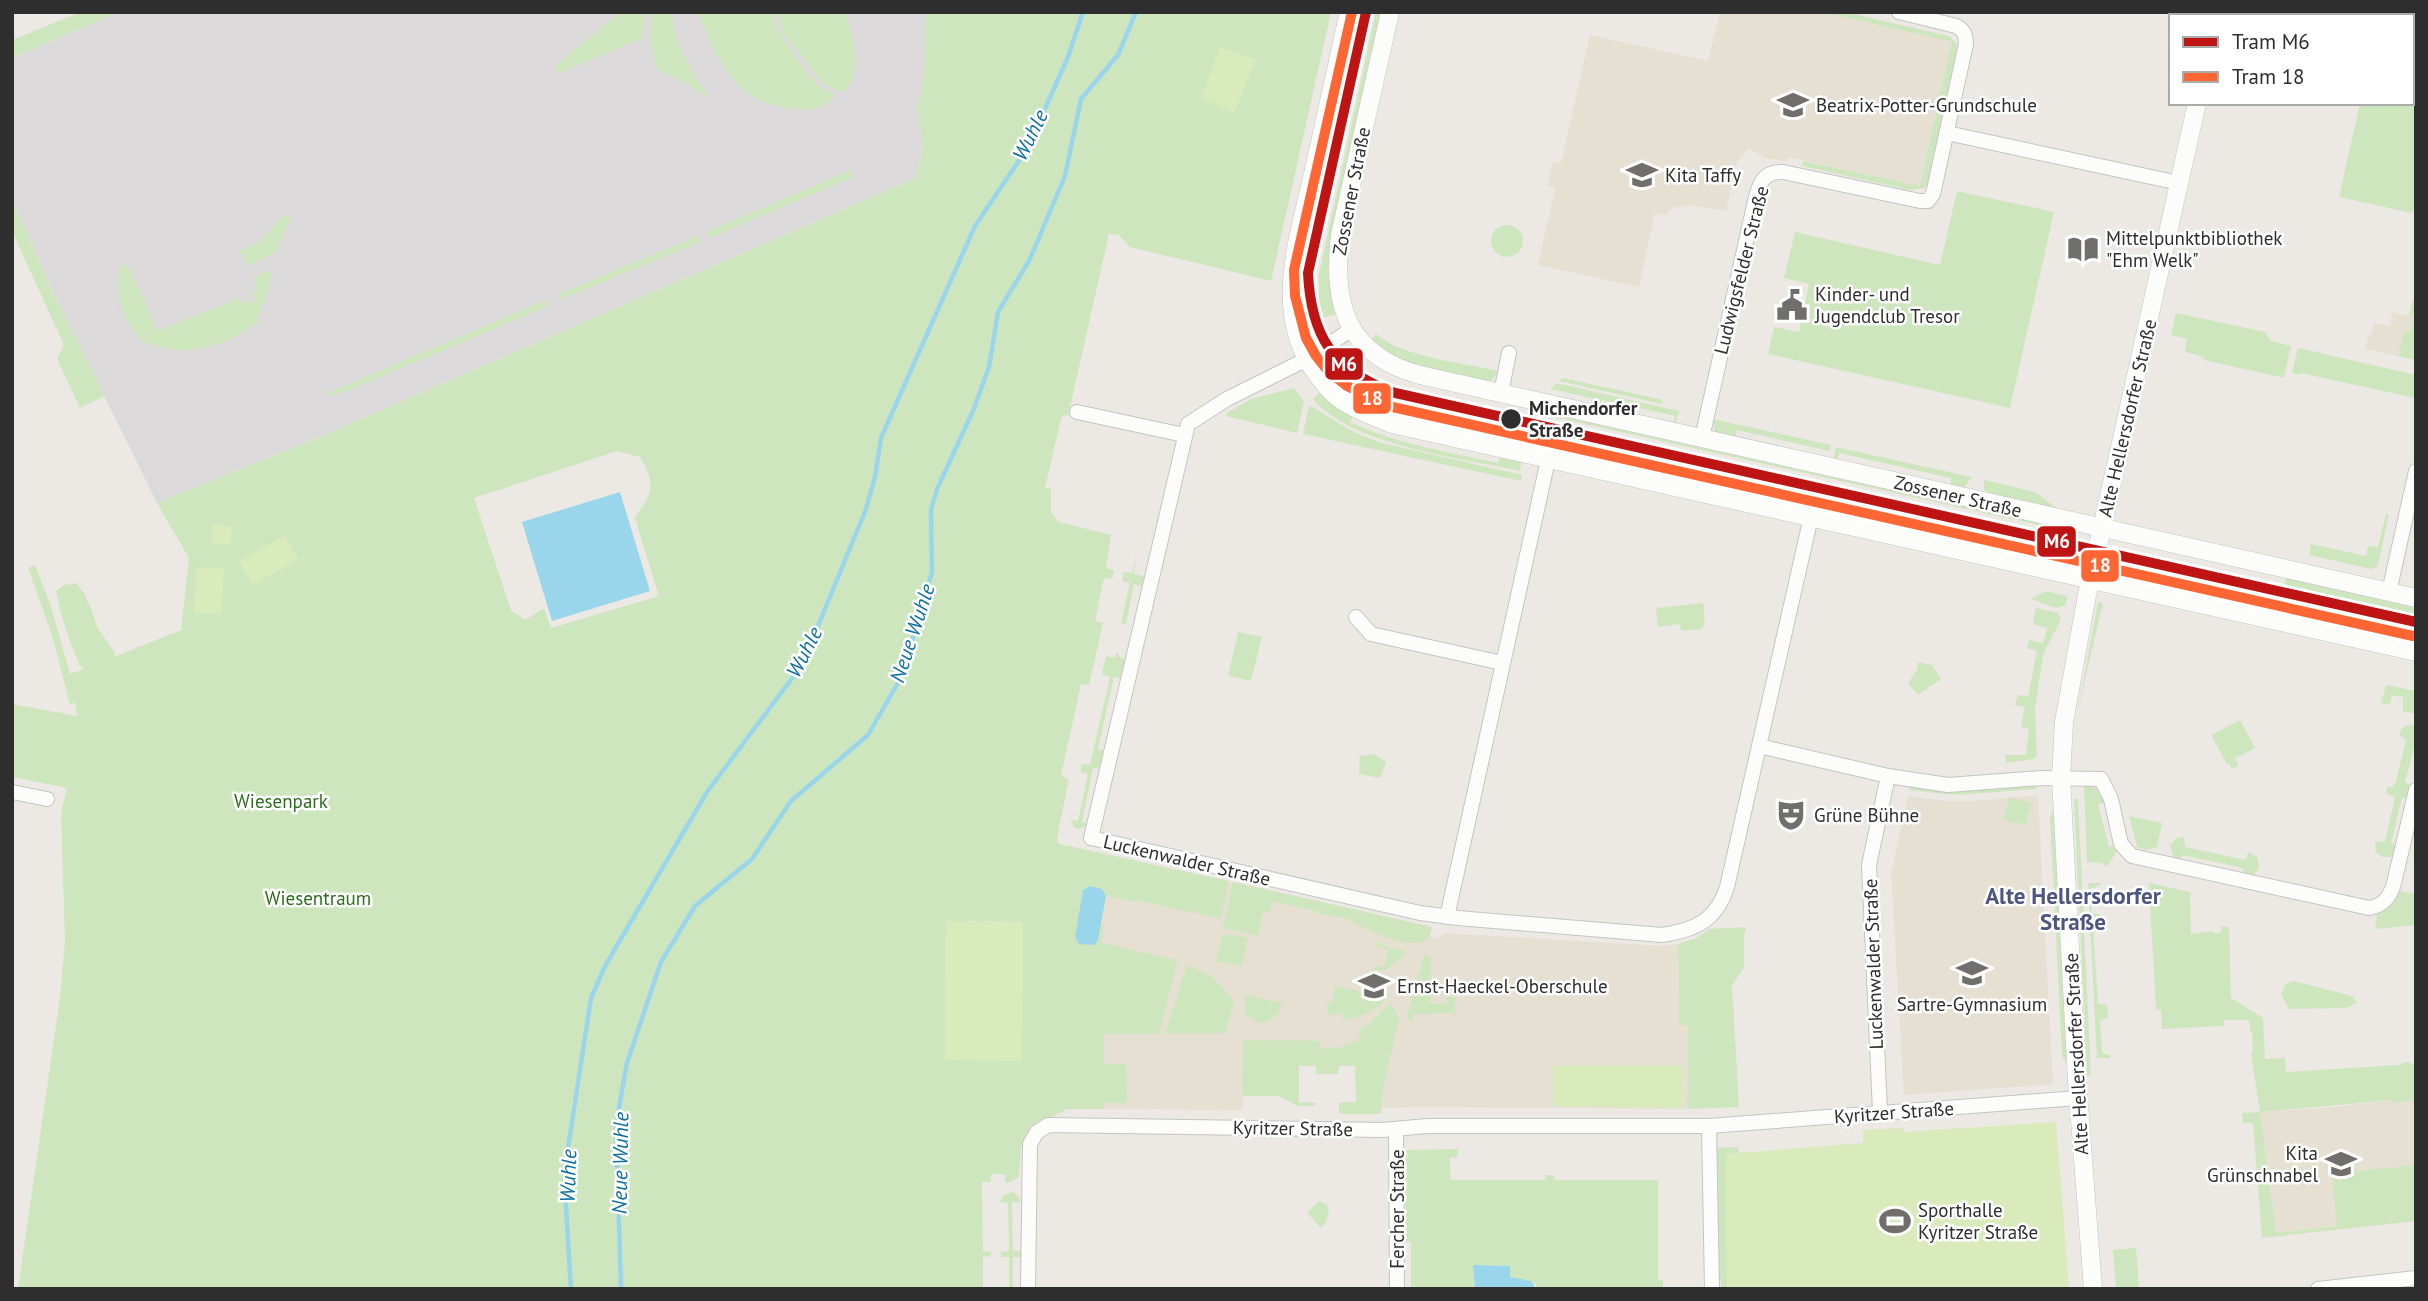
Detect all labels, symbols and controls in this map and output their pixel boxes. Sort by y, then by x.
legend [2169,14,2414,105]
text: Tram M6 [2232,28,2310,55]
text: Tram 18 [2232,63,2305,90]
school or university icon: Beatrix-Potter-Grundschule [1776,88,1810,122]
place label: Beatrix-Potter-Grundschule [1816,93,2037,117]
water label: Wuhle [1006,105,1054,165]
street label: Zossener Straße [1327,125,1375,257]
school or university icon: Kita Taffy [1625,158,1659,192]
place label: Kita Taffy [1665,163,1741,187]
street label: Ludwigsfelder Straße [1708,183,1774,357]
place label: Mittelpunktbibliothek "Ehm Welk" [2106,226,2282,272]
library icon: Mittelpunktbibliothek "Ehm Welk" [2066,232,2100,266]
place label: Kinder- und Jugendclub Tresor [1814,282,1960,328]
public building icon: Kinder- und Jugendclub Tresor [1775,288,1809,322]
street label: Alte Hellersdorfer Straße [2093,317,2161,519]
line badge: M6 [1324,347,1364,381]
text: M6 [1331,352,1357,376]
line badge: 18 [1352,382,1392,415]
text: 18 [1361,386,1383,410]
place label: Michendorfer Straße [1529,396,1638,442]
marker: Michendorfer Straße [1499,407,1523,431]
street label: Zossener Straße [1892,470,2024,522]
line badge: M6 [2036,525,2077,558]
text: M6 [2044,529,2070,553]
line badge: 18 [2080,549,2120,583]
text: 18 [2089,553,2111,577]
water label: Neue Wuhle [883,580,941,686]
water label: Wuhle [780,622,828,682]
park label: Wiesenpark [234,789,328,813]
theatre icon: Grüne Bühne [1774,798,1808,832]
place label: Grüne Bühne [1814,803,1919,827]
street label: Luckenwalder Straße [1101,829,1273,891]
street label: Luckenwalder Straße [1858,878,1888,1050]
district label: Alte Hellersdorfer Straße [1985,881,2162,936]
park label: Wiesentraum [265,886,371,910]
street label: Alte Hellersdorfer Straße [2059,952,2093,1156]
school or university icon: Sartre-Gymnasium [1955,956,1989,990]
school or university icon: Ernst-Haeckel-Oberschule [1357,969,1391,1003]
place label: Ernst-Haeckel-Oberschule [1397,974,1608,998]
place label: Sartre-Gymnasium [1897,992,2047,1016]
street label: Kyritzer Straße [1833,1096,1955,1128]
water label: Neue Wuhle [606,1111,634,1214]
street label: Kyritzer Straße [1233,1115,1353,1141]
place label: Kita Grünschnabel [2207,1141,2318,1187]
school or university icon: Kita Grünschnabel [2324,1147,2358,1181]
water label: Wuhle [554,1149,582,1203]
street label: Fercher Straße [1385,1149,1409,1269]
place label: Sporthalle Kyritzer Straße [1918,1198,2038,1244]
sports icon: Sporthalle Kyritzer Straße [1878,1204,1912,1238]

